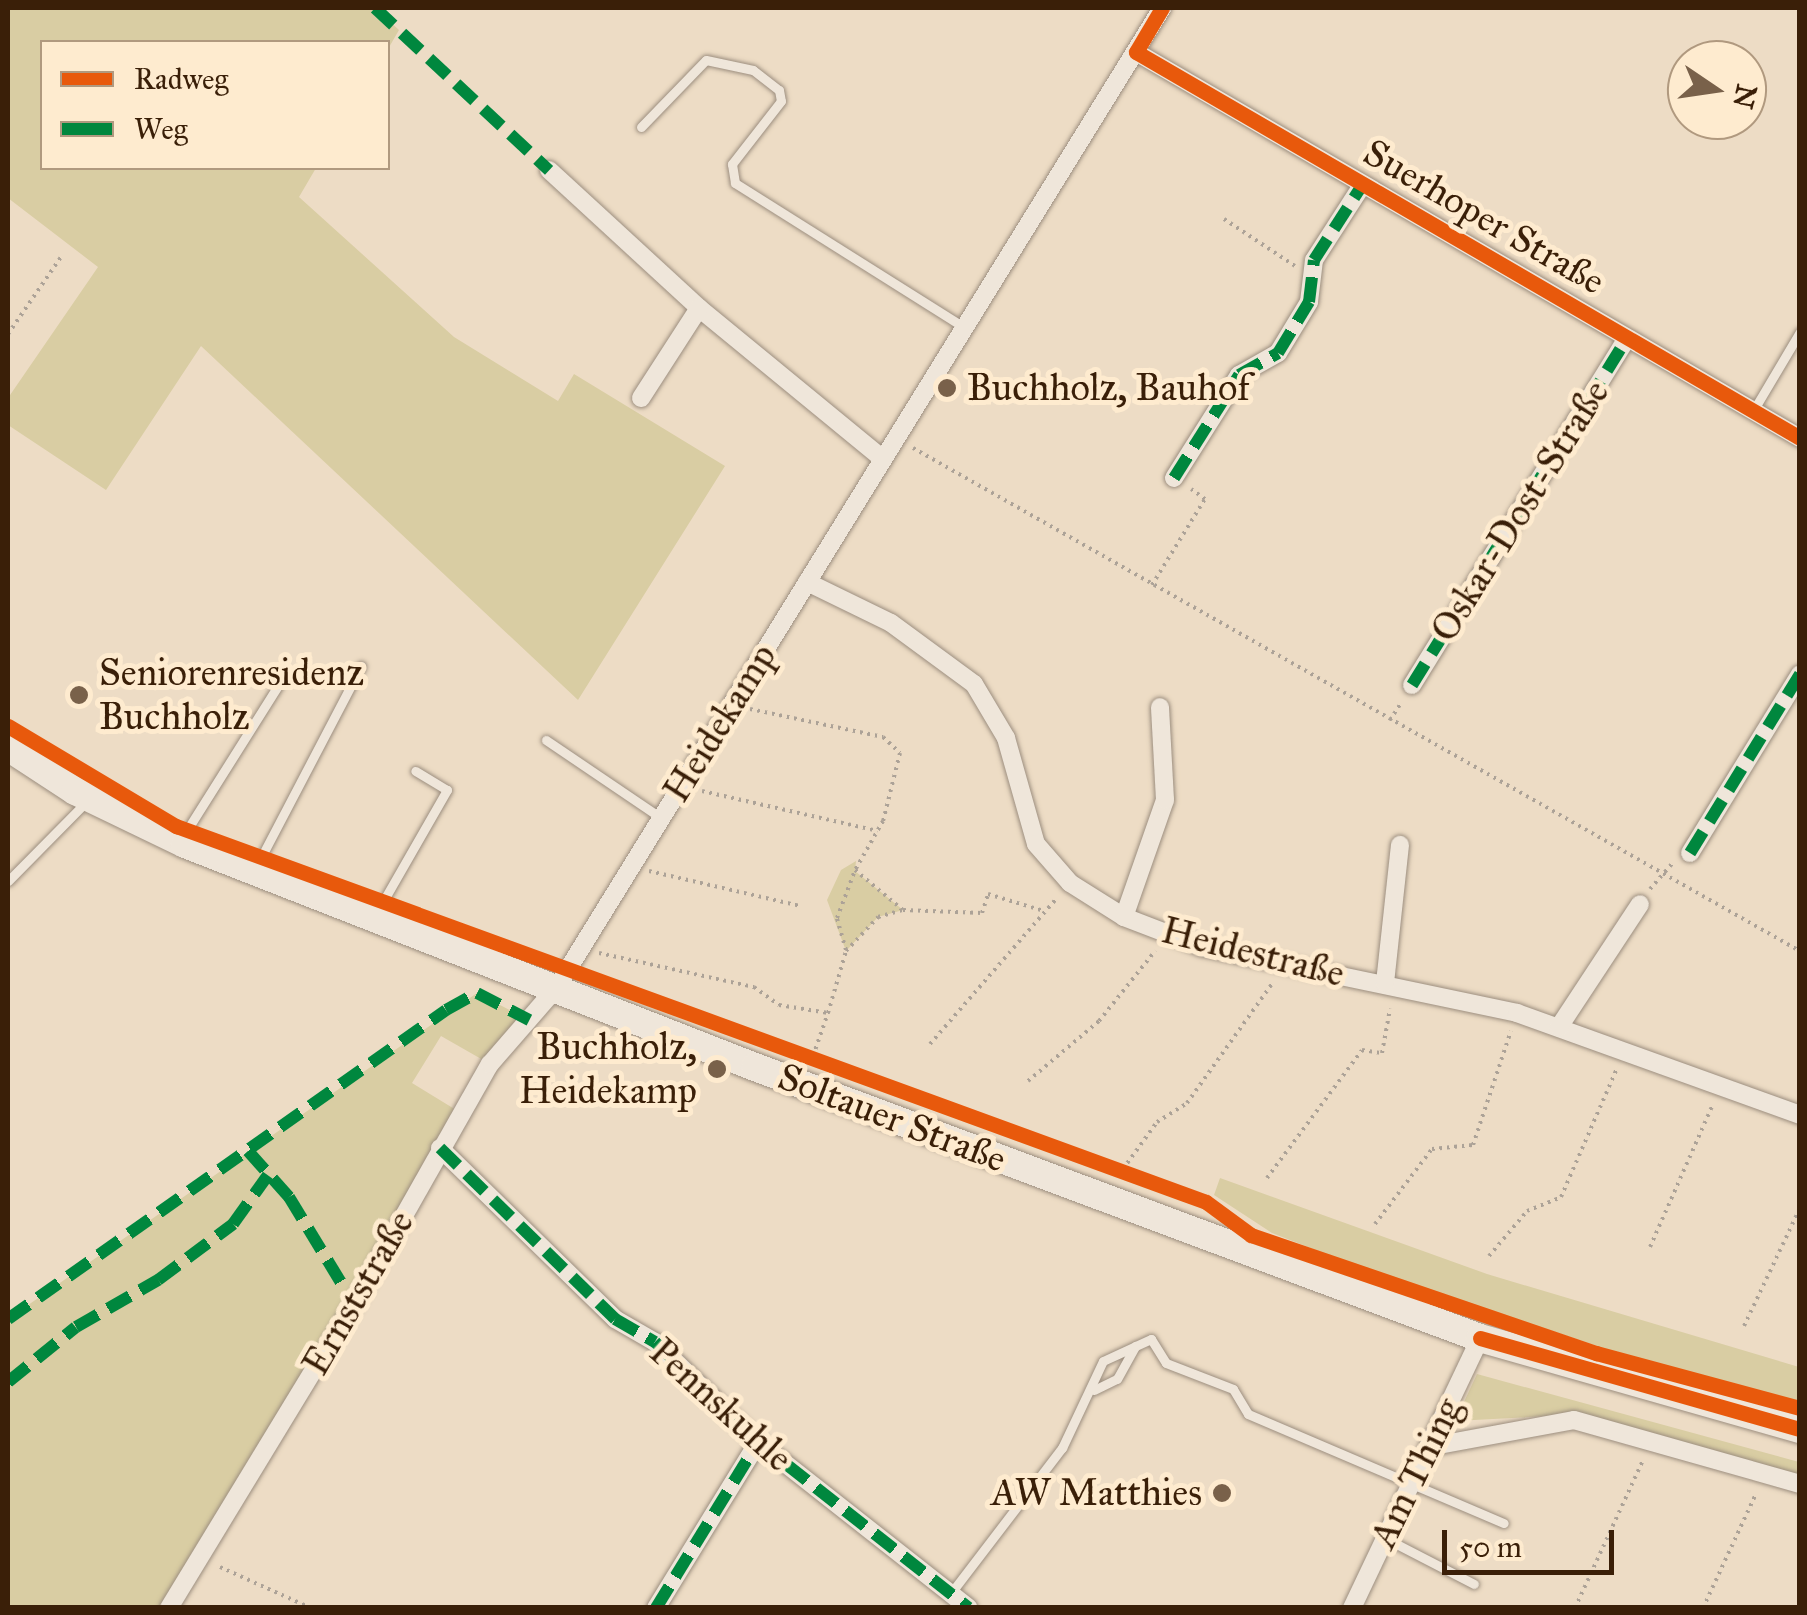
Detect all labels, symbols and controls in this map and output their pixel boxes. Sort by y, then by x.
legend [40,40,390,170]
north arrow [1667,40,1767,140]
text: Radweg [134,61,229,97]
text: N [1725,81,1764,112]
text: Weg [134,111,188,147]
street label: Suerhoper Straße [1355,130,1613,304]
place label: Buchholz, Bauhof [967,365,1250,411]
street label: Oskar-Dost-Straße [1421,372,1619,650]
marker: Buchholz, Bauhof [936,377,958,399]
street label: Heidekamp [653,635,787,811]
place label: Seniorenresidenz Buchholz [99,650,364,739]
marker: Seniorenresidenz Buchholz [68,684,90,706]
street label: Heidestraße [1157,907,1349,997]
place label: Buchholz, Heidekamp [519,1024,697,1114]
street label: Soltauer Straße [772,1054,1012,1182]
marker: Buchholz, Heidekamp [706,1058,728,1080]
street label: Ernststraße [293,1203,423,1383]
street label: Pennskuhle [640,1329,802,1481]
street label: Am Thing [1360,1390,1472,1556]
place label: AW Matthies [991,1470,1202,1516]
marker: AW Matthies [1211,1482,1233,1504]
scale bar [1447,1510,1620,1572]
text: 50 m [1459,1529,1522,1565]

